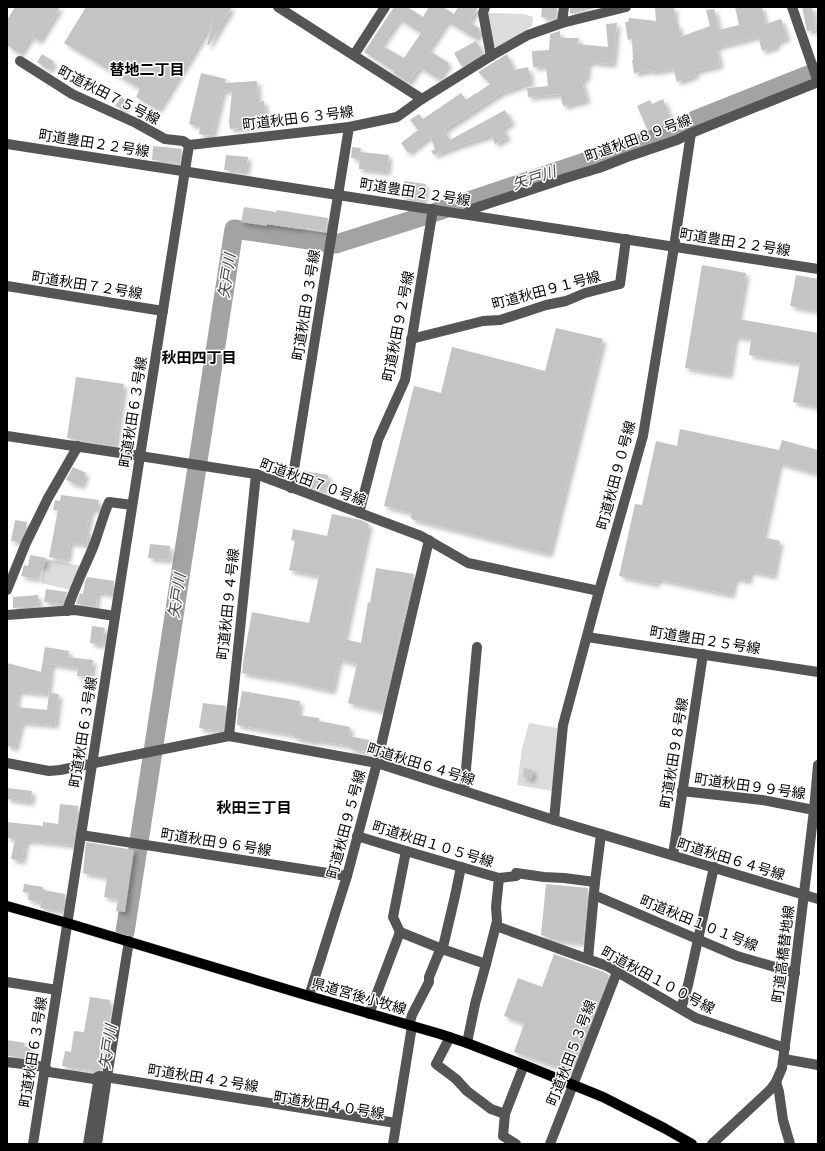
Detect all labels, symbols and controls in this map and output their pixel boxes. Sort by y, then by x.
district label: 替地二丁目 [109,61,185,79]
street label: 町道秋田７５号線 [55,62,163,128]
street label: 町道秋田６３号線 [241,103,355,134]
street label: 町道秋田８９号線 [583,111,694,166]
street label: 町道豊田２２号線 [37,126,151,161]
water label: 矢戸川 [510,162,560,194]
street label: 町道豊田２２号線 [358,175,472,210]
street label: 町道豊田２２号線 [678,225,792,260]
street label: 町道秋田９３号線 [289,248,324,362]
water label: 矢戸川 [215,250,240,300]
street label: 町道秋田７２号線 [30,268,144,303]
street label: 町道秋田９１号線 [490,268,602,313]
street label: 町道秋田９２号線 [379,270,418,383]
district label: 秋田四丁目 [161,349,237,367]
street label: 町道秋田６３号線 [116,355,151,469]
street label: 町道秋田９０号線 [594,419,639,531]
street label: 町道秋田７０号線 [257,455,368,510]
street label: 町道秋田９４号線 [214,547,243,661]
water label: 矢戸川 [165,570,190,620]
street label: 町道豊田２５号線 [648,623,762,658]
street label: 町道秋田６３号線 [66,675,101,789]
street label: 町道秋田９８号線 [657,696,692,810]
street label: 町道秋田６４号線 [365,740,477,789]
street label: 町道秋田９５号線 [324,768,369,880]
street label: 町道秋田９９号線 [693,770,807,803]
district label: 秋田三丁目 [216,799,292,817]
street label: 町道秋田１０５号線 [370,818,496,871]
street label: 町道秋田９６号線 [159,825,273,860]
street label: 町道秋田６４号線 [675,835,787,884]
street label: 町道秋田１０１号線 [637,892,760,955]
street label: 町道高橋替地線 [769,904,798,1004]
street label: 町道秋田１００号線 [598,943,717,1018]
street label: 県道宮後小牧線 [309,975,408,1018]
street label: 町道秋田６３号線 [16,995,51,1109]
street label: 町道秋田５３号線 [543,998,599,1109]
water label: 矢戸川 [96,1021,121,1071]
street label: 町道秋田４２号線 [146,1061,260,1096]
street label: 町道秋田４０号線 [272,1088,386,1123]

